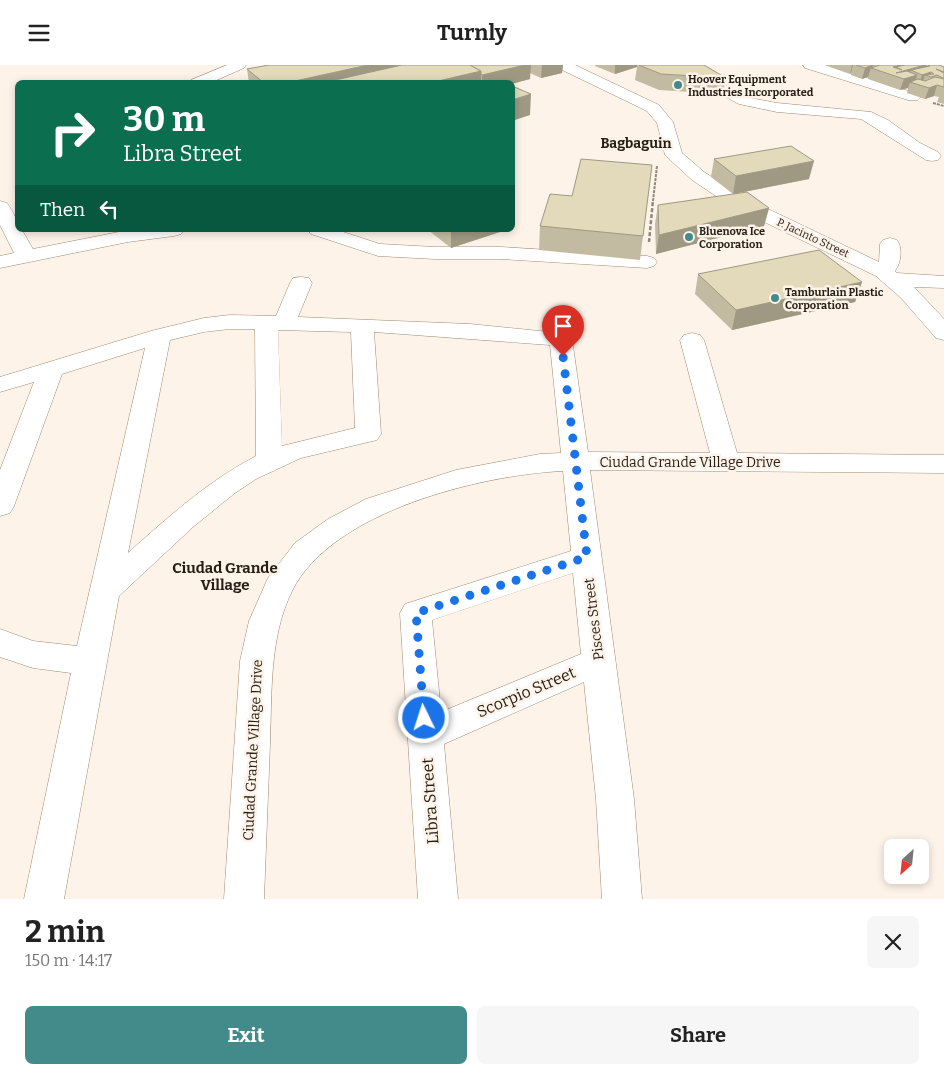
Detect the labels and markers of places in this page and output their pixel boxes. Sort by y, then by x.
place label: Hoover Equipment Industries Incorporated [688,73,814,99]
marker: Hoover Equipment Industries Incorporated [672,79,684,91]
place label: Bluenova Ice Corporation [699,225,765,251]
marker: Bluenova Ice Corporation [683,231,695,243]
place label: Tamburlain Plastic Corporation [785,286,884,312]
marker: Tamburlain Plastic Corporation [769,292,781,304]
pin [542,305,584,356]

